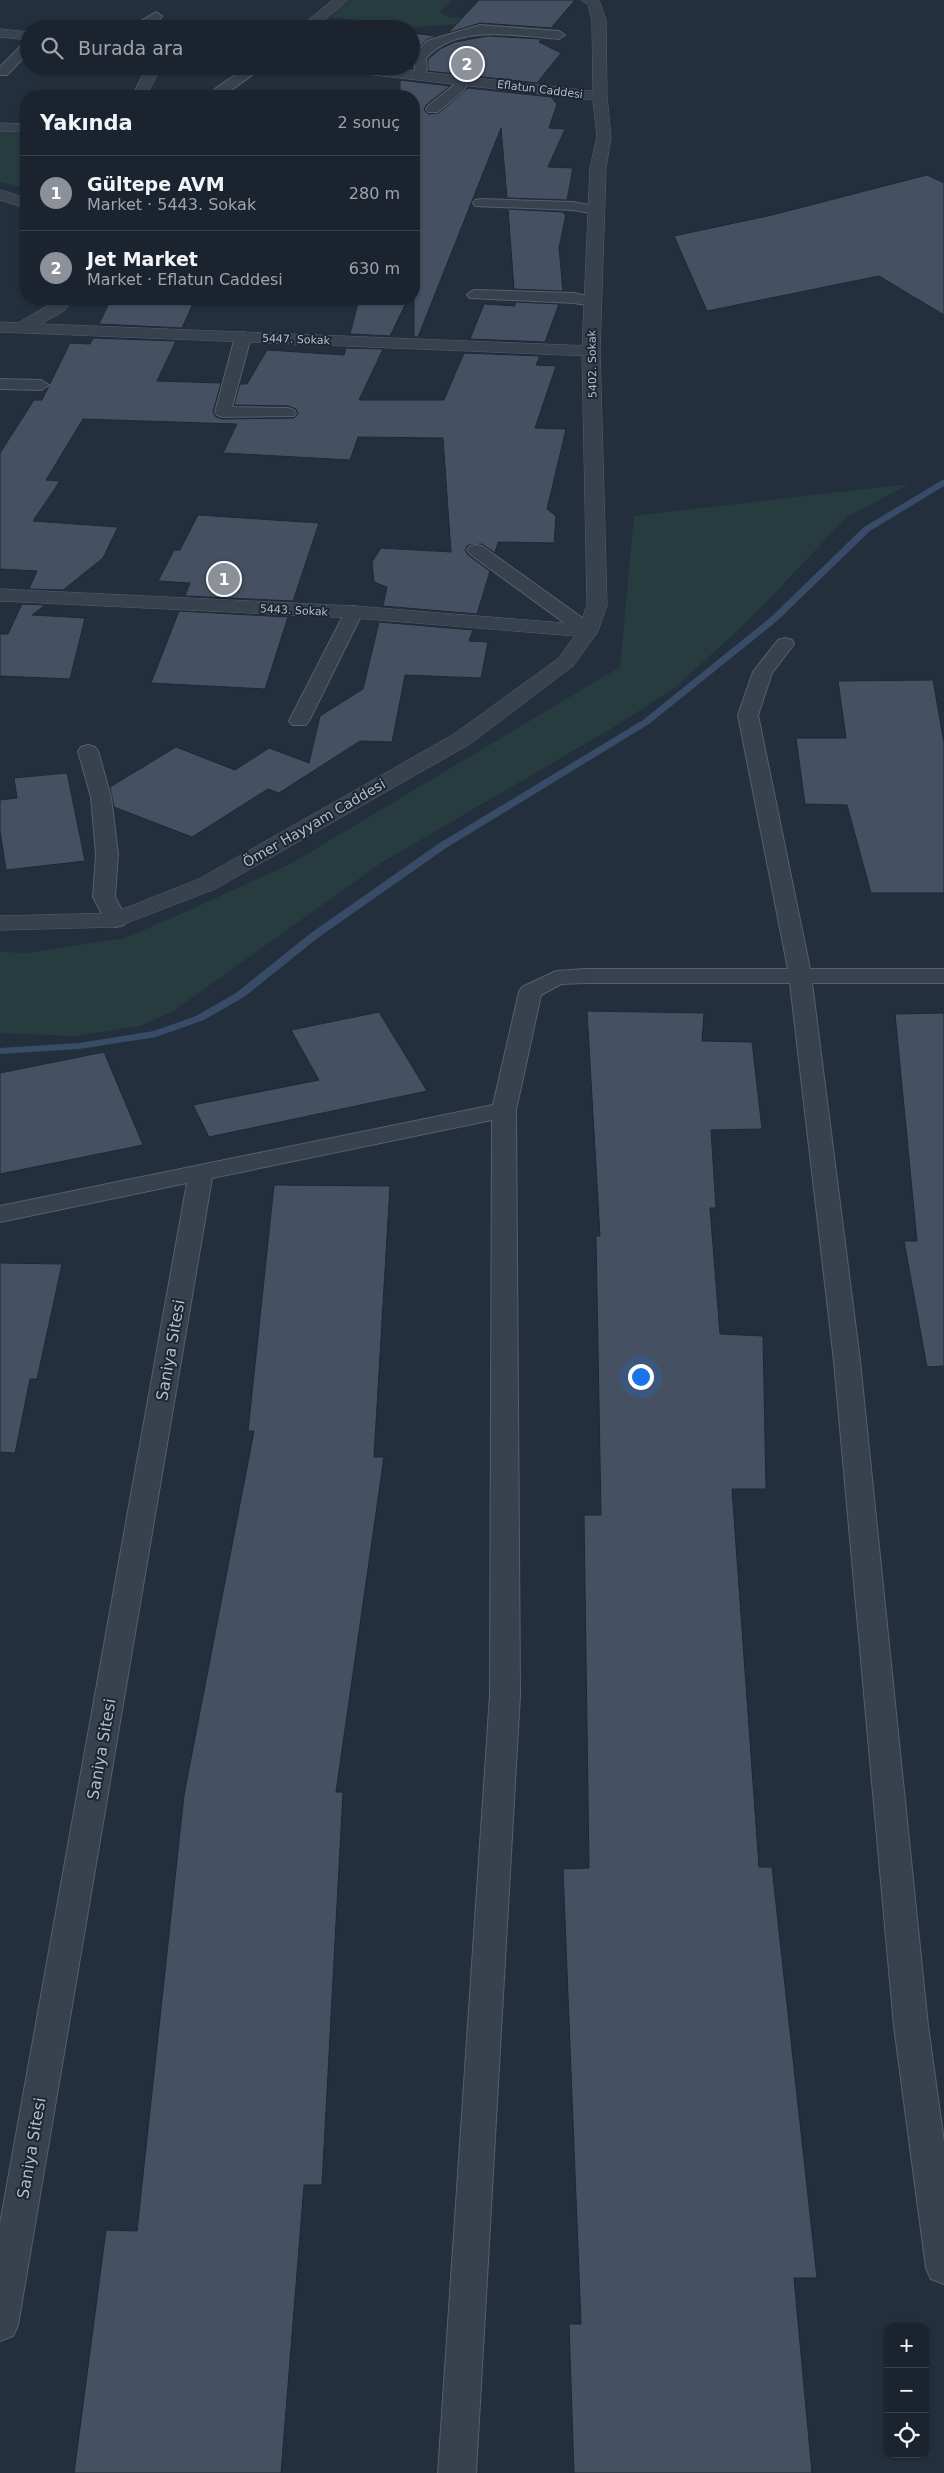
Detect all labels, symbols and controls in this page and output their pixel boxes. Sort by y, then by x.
search box [20,20,420,75]
icon: search [38,34,66,62]
text: Burada ara [78,37,183,59]
pin: 2 [451,45,483,83]
street label: Eflatun Caddesi [496,78,584,101]
text: Yakında [40,111,133,135]
text: 2 sonuç [338,113,400,132]
text: Gültepe AVM [87,173,225,195]
text: 1 [50,184,62,203]
text: 280 m [349,184,400,203]
text: Market · 5443. Sokak [87,195,256,214]
text: Jet Market [87,248,198,270]
text: 2 [50,259,62,278]
text: 630 m [349,259,400,278]
text: Market · Eflatun Caddesi [87,270,283,289]
street label: 5402. Sokak [585,329,600,398]
street label: 5447. Sokak [262,332,331,347]
pin: 1 [208,560,240,598]
street label: 5443. Sokak [260,602,329,619]
street label: Ömer Hayyam Caddesi [239,775,388,870]
street label: Saniya Sitesi [152,1298,189,1402]
your location [628,1364,654,1390]
street label: Saniya Sitesi [83,1697,120,1801]
street label: Saniya Sitesi [13,2096,50,2200]
map controls [884,2323,929,2458]
button: + [884,2323,929,2368]
button: − [884,2368,929,2413]
button: locate [884,2413,929,2458]

